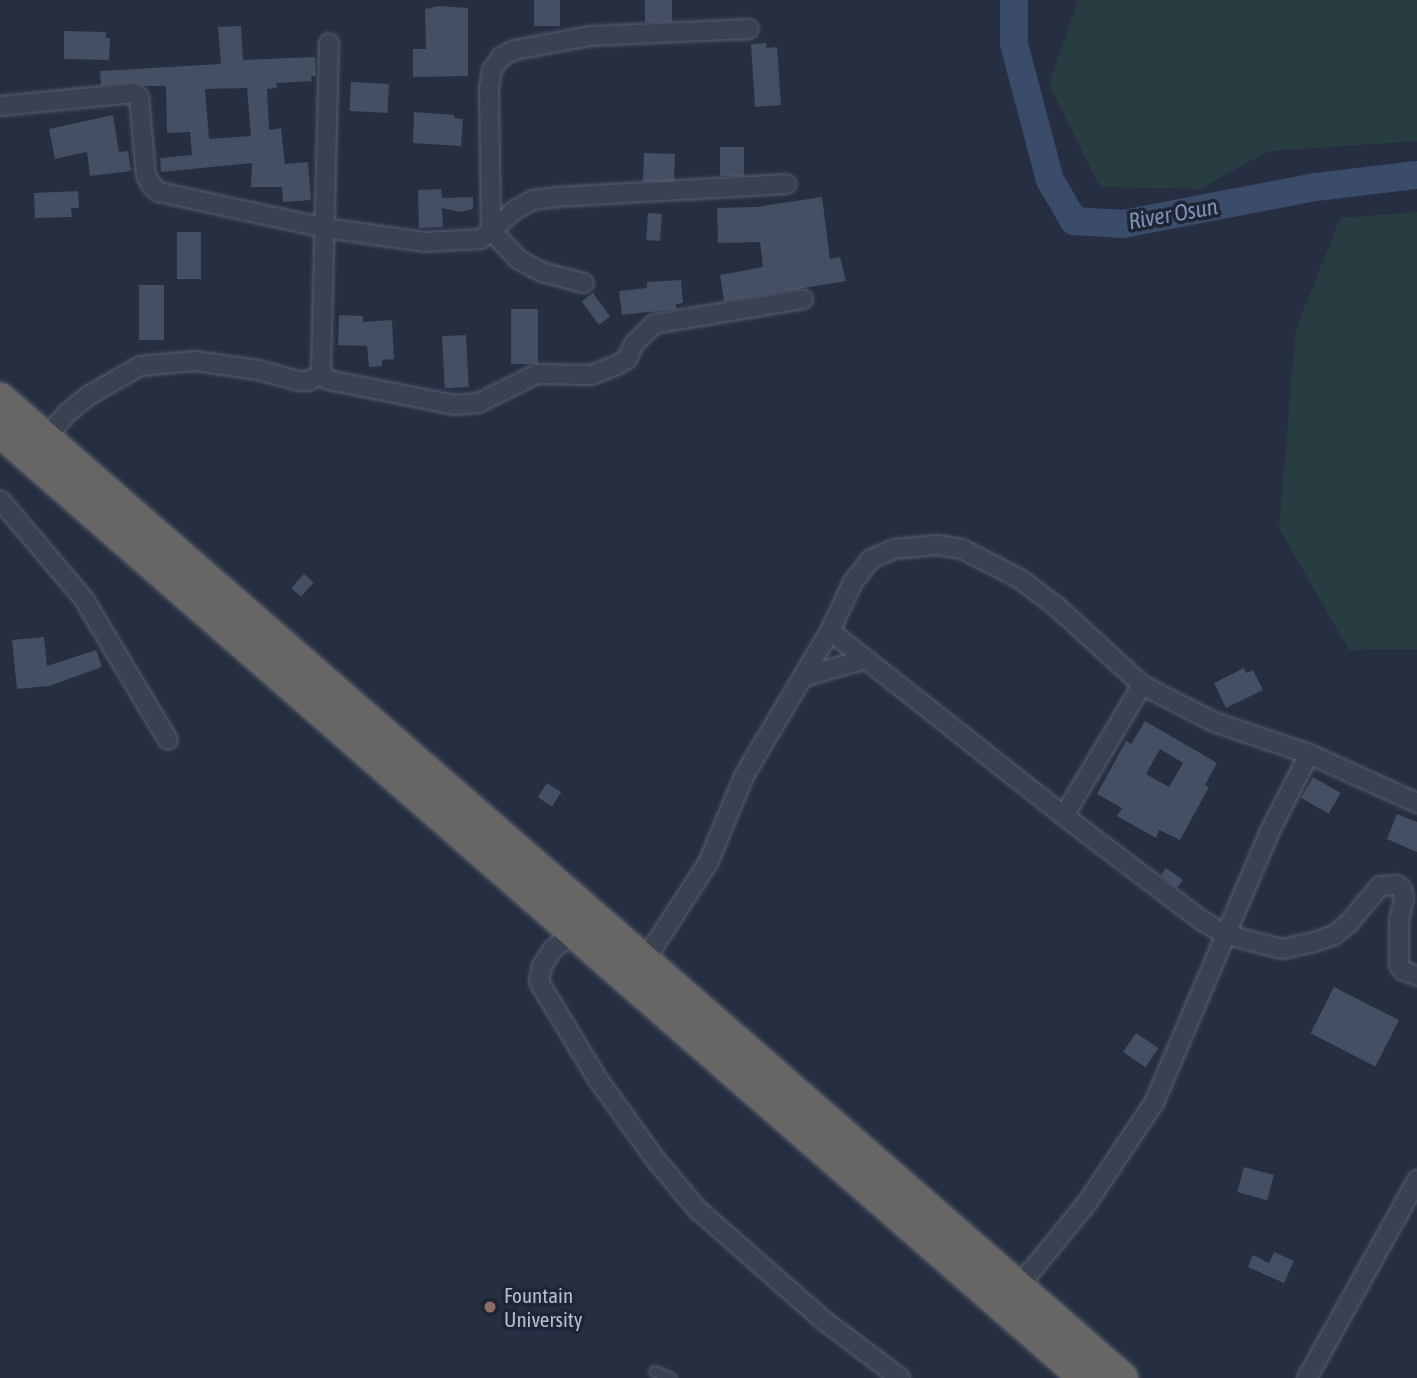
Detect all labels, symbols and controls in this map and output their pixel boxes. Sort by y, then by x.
water label: River Osun [1126,193,1220,235]
place label: Fountain University [504,1282,583,1332]
marker: Fountain University [482,1299,498,1315]

